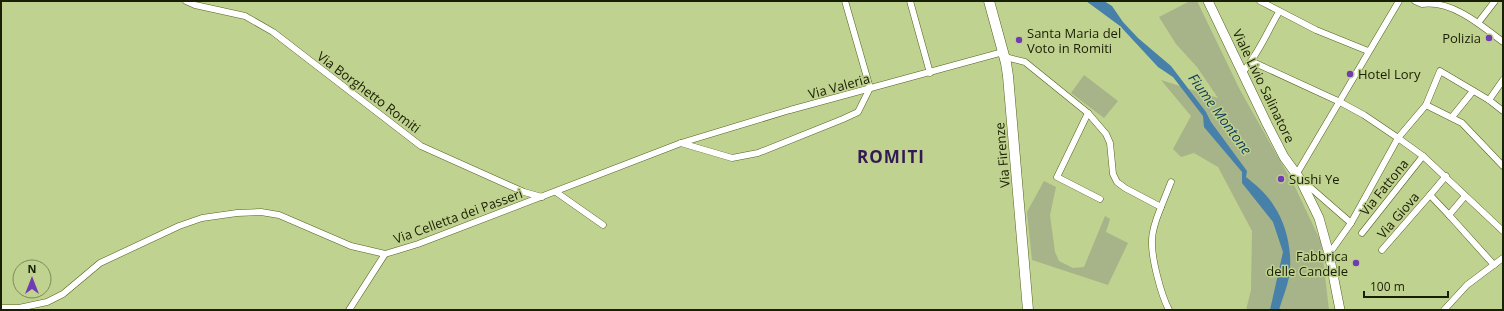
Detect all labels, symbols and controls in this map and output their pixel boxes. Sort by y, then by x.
place label: Santa Maria del Voto in Romiti [1027,24,1121,57]
street label: Viale Livio Salinatore [1229,26,1299,146]
place label: Polizia [1442,29,1481,47]
marker: Polizia [1484,33,1494,43]
marker: Santa Maria del Voto in Romiti [1014,35,1024,45]
street label: Via Borghetto Romiti [314,47,424,137]
place label: Hotel Lory [1358,65,1421,83]
street label: Via Valeria [806,69,872,103]
water label: Fiume Montone [1184,69,1256,158]
marker: Hotel Lory [1345,69,1355,79]
street label: Via Firenze [990,122,1014,188]
district label: ROMITI [857,145,925,168]
street label: Via Fattona [1356,155,1412,219]
place label: Sushi Ye [1289,170,1340,188]
marker: Sushi Ye [1276,174,1286,184]
street label: Via Celletta dei Passeri [391,184,525,248]
street label: Via Giova [1373,188,1423,242]
place label: Fabbrica delle Candele [1266,247,1348,280]
marker: Fabbrica delle Candele [1351,258,1361,268]
north arrow [12,259,52,299]
text: N [28,261,36,276]
scale bar [1364,273,1448,299]
text: 100 m [1370,278,1405,295]

